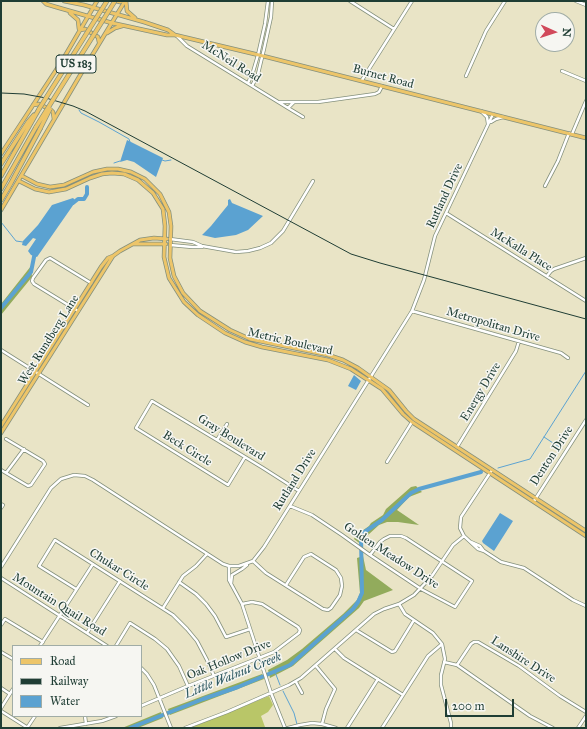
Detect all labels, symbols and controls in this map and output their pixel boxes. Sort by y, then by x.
north arrow [535,12,575,52]
text: N [560,28,573,38]
street label: McNeil Road [199,38,263,86]
road number: US 183 [56,55,96,73]
street label: Burnet Road [351,62,415,92]
street label: Rutland Drive [424,161,466,231]
street label: McKalla Place [487,225,555,275]
street label: West Rundberg Lane [16,292,82,388]
street label: Metropolitan Drive [444,305,542,345]
street label: Metric Boulevard [246,325,334,359]
street label: Energy Drive [458,360,504,424]
street label: Gray Boulevard [195,412,267,464]
street label: Denton Drive [527,424,577,488]
street label: Beck Circle [160,428,214,470]
street label: Rutland Drive [270,446,320,514]
street label: Golden Meadow Drive [341,520,441,592]
street label: Chukar Circle [86,546,152,594]
street label: Mountain Quail Road [10,570,108,640]
street label: Lanshire Drive [488,634,558,686]
street label: Oak Hollow Drive [185,637,273,683]
legend [12,645,142,717]
water label: Little Walnut Creek [182,649,284,703]
text: Road [50,654,76,668]
text: Railway [50,674,88,688]
scale bar [447,691,516,717]
text: Water [50,694,80,708]
text: 200 m [452,699,485,713]

